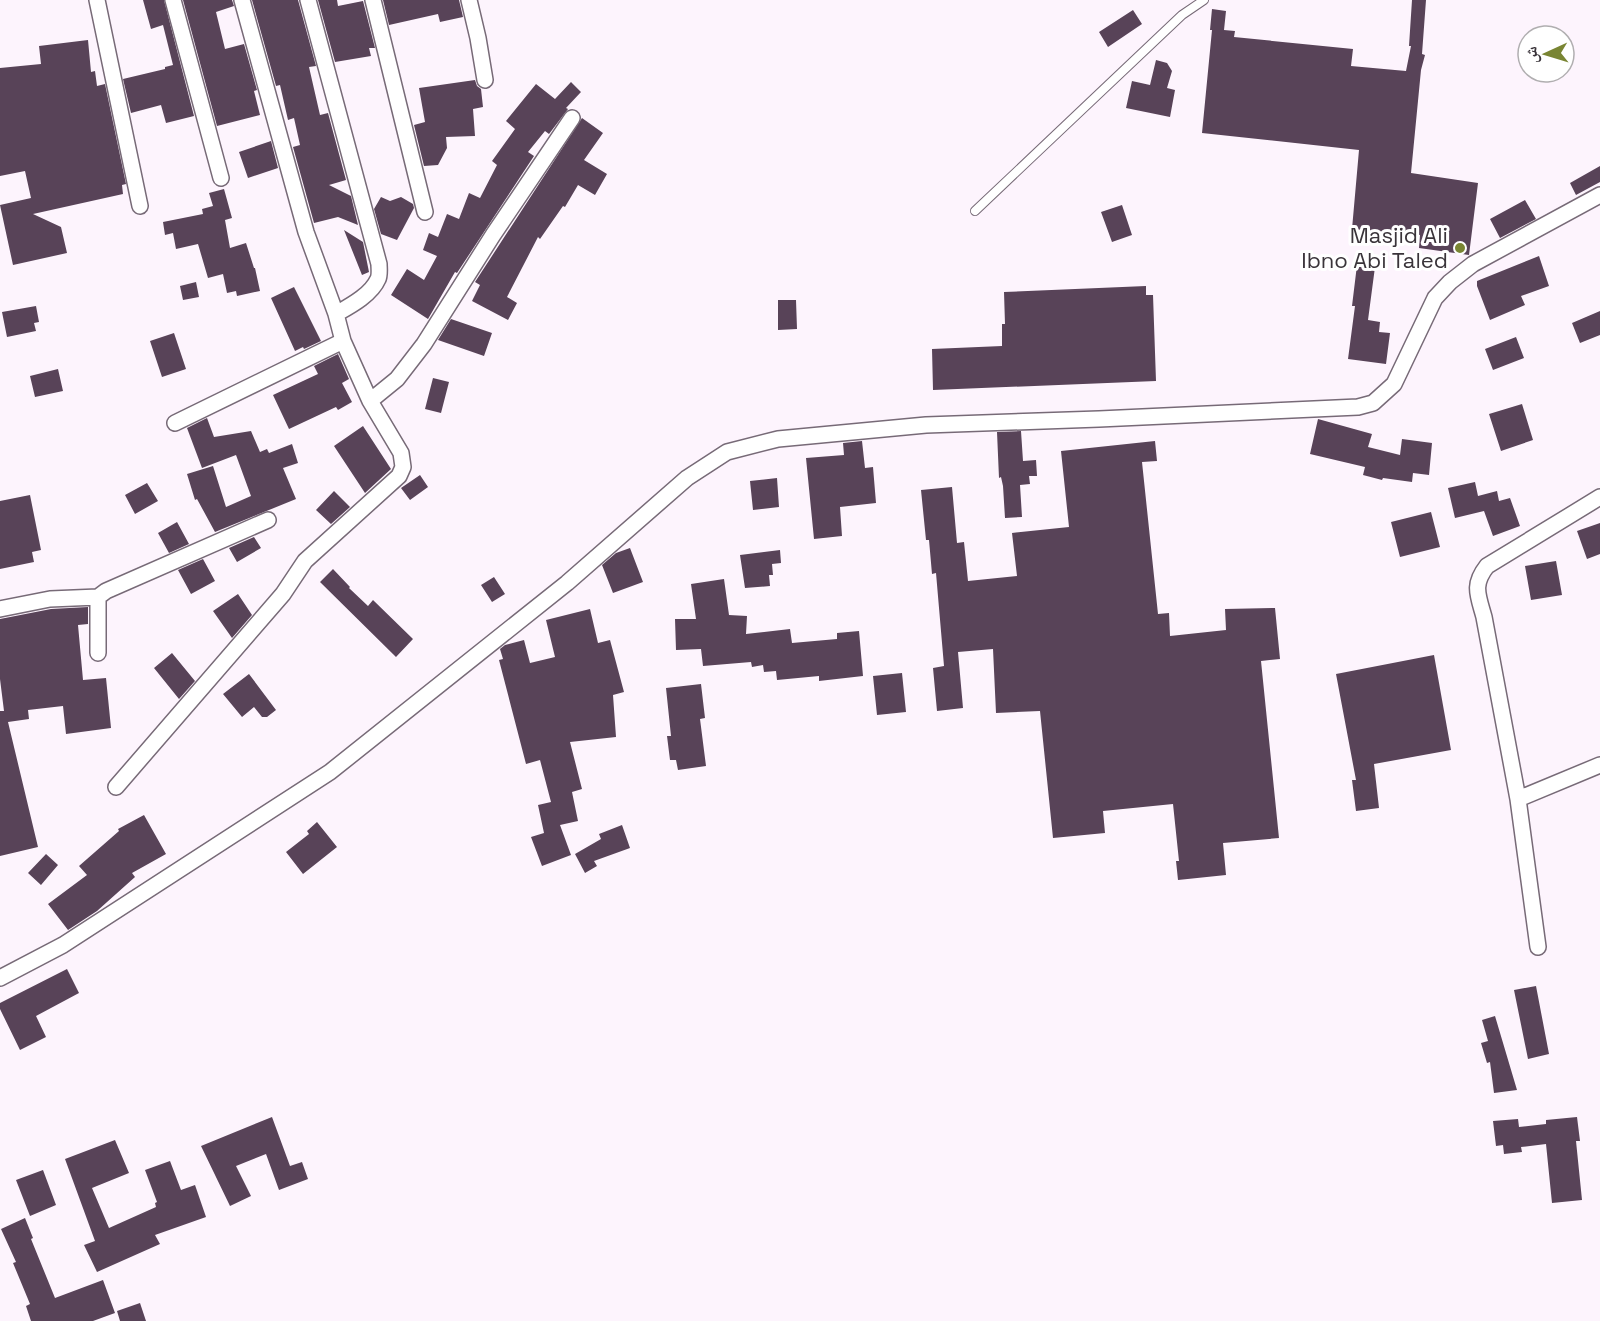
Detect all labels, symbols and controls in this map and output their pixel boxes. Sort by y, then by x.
north arrow [1516,24,1576,84]
text: ش [1520,46,1543,64]
place label: Masjid Ali Ibno Abi Taled [1301,221,1448,274]
marker: Masjid Ali Ibno Abi Taled [1453,241,1467,255]

